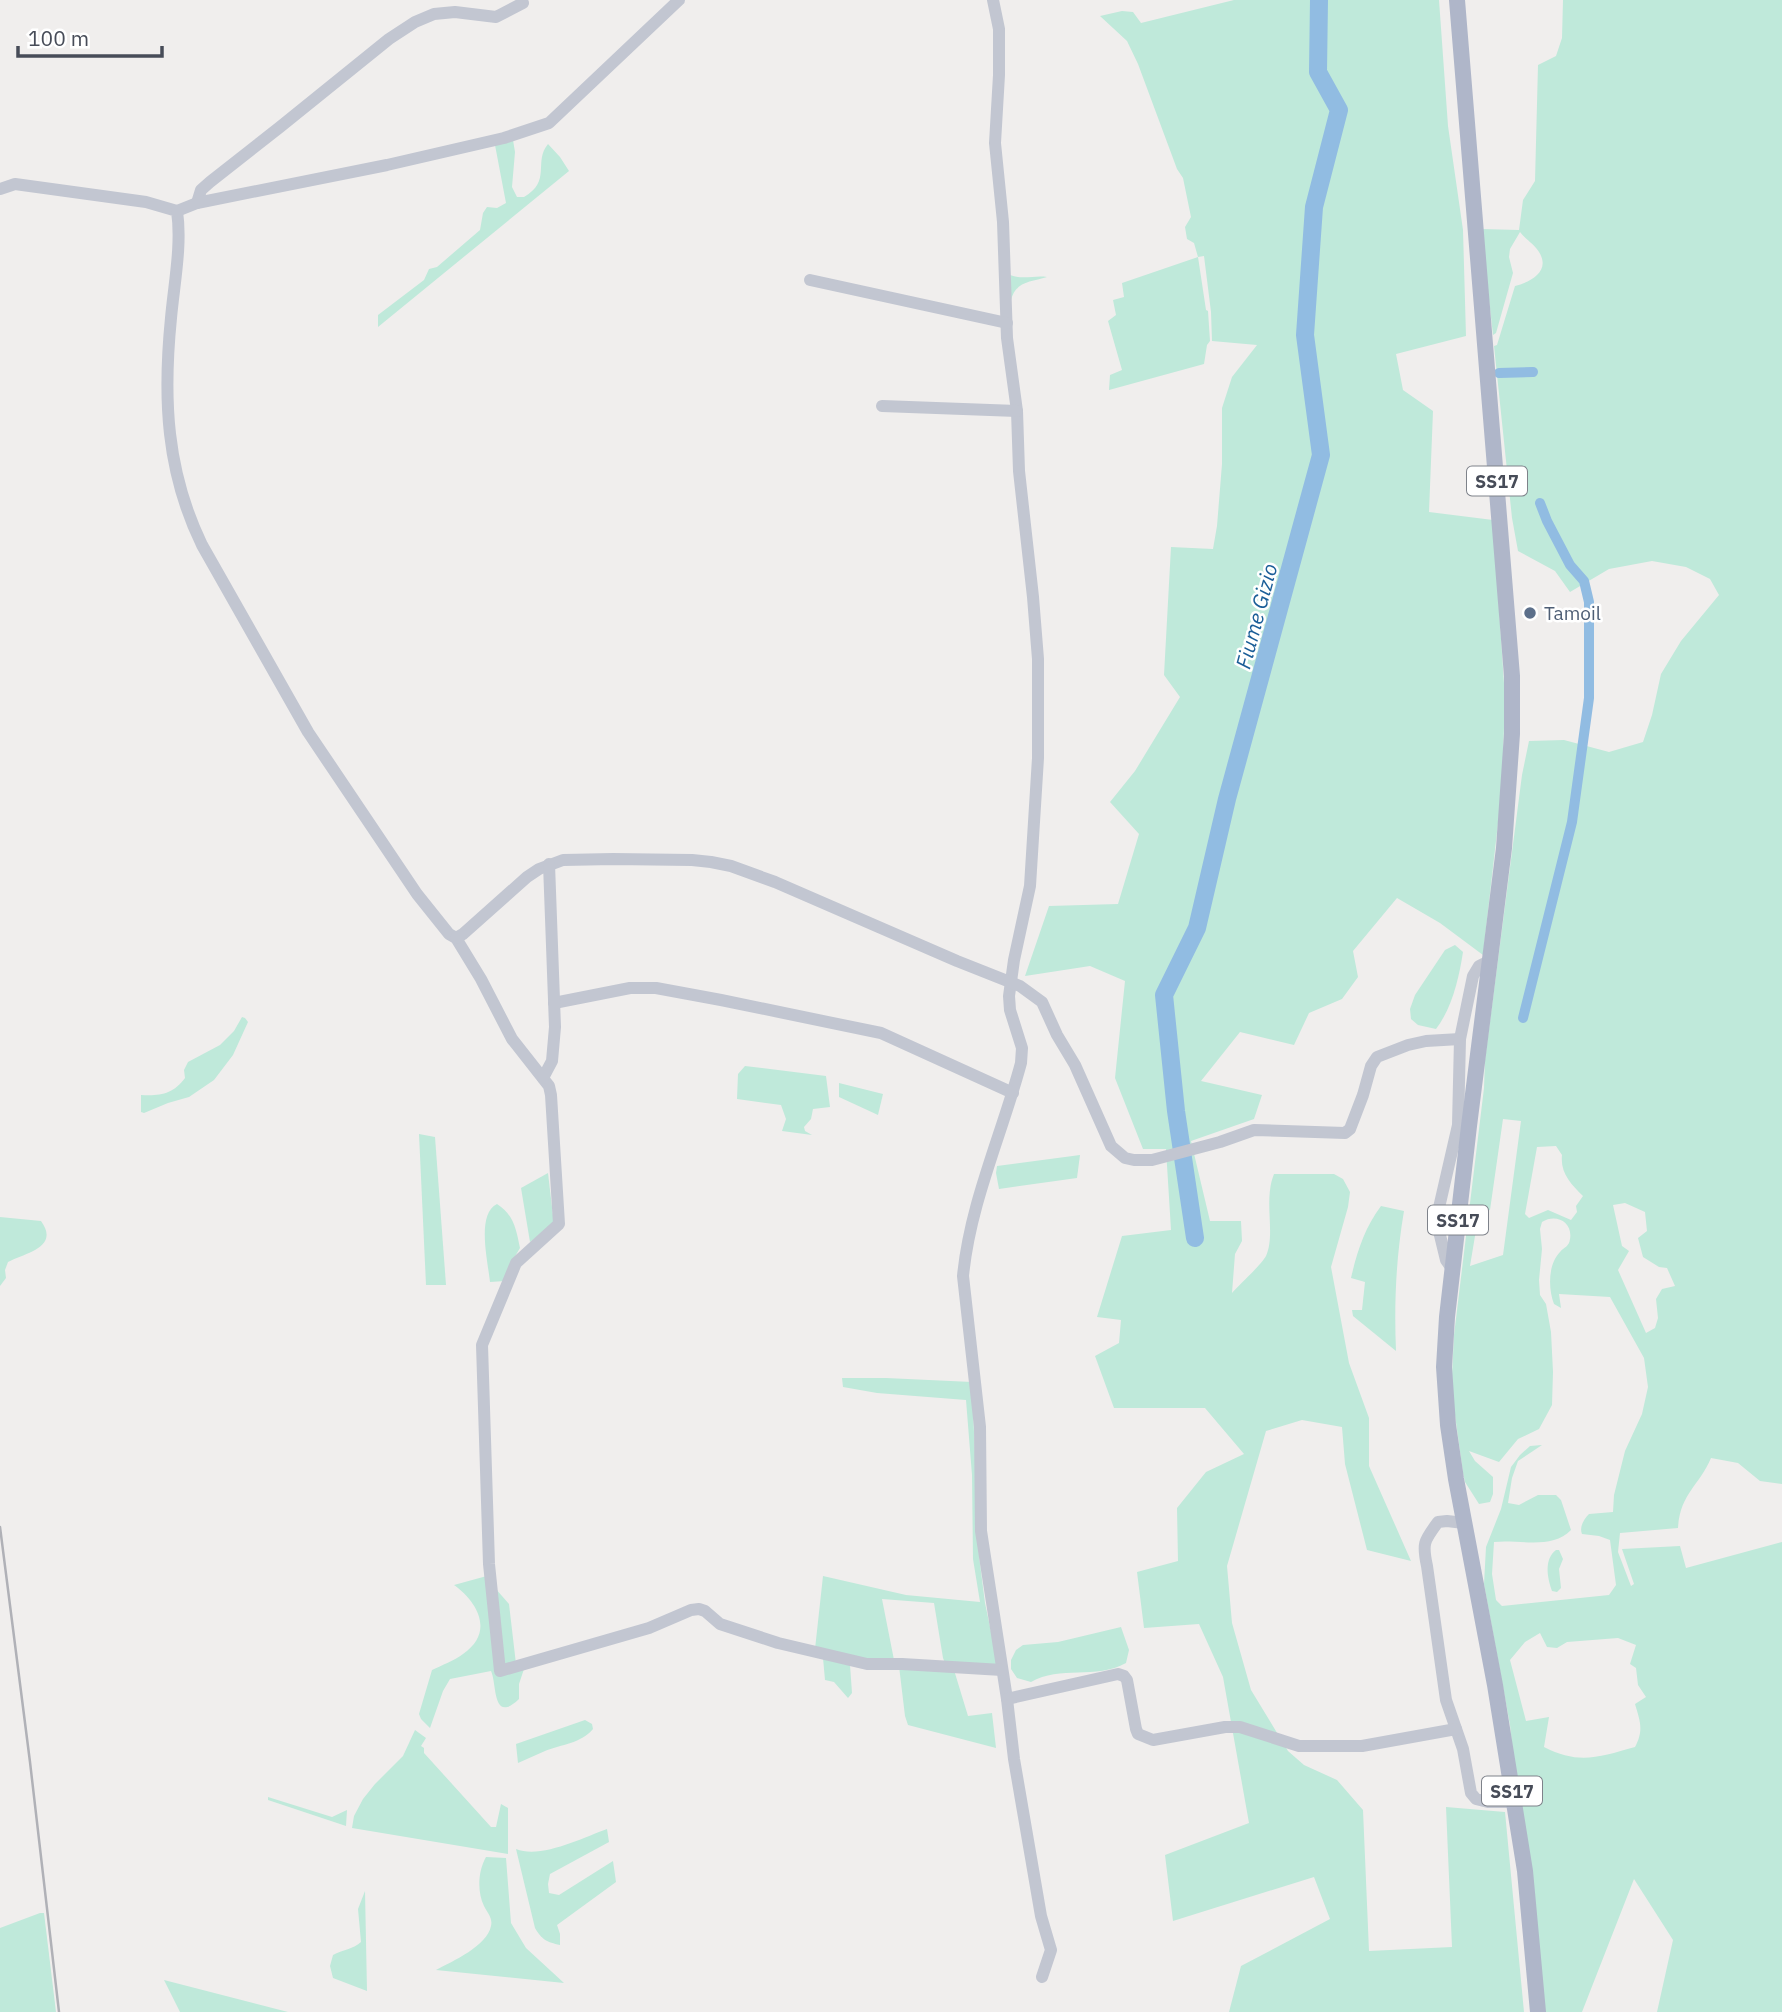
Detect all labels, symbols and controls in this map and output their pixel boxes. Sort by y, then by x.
scale bar [18,14,161,58]
text: 100 m [28,24,89,52]
road number: SS17 [1467,466,1527,495]
water label: Fiume Gizio [1228,560,1284,672]
place label: Tamoil [1544,601,1601,625]
marker: Tamoil [1522,605,1538,621]
road number: SS17 [1428,1205,1488,1234]
road number: SS17 [1482,1776,1542,1806]

